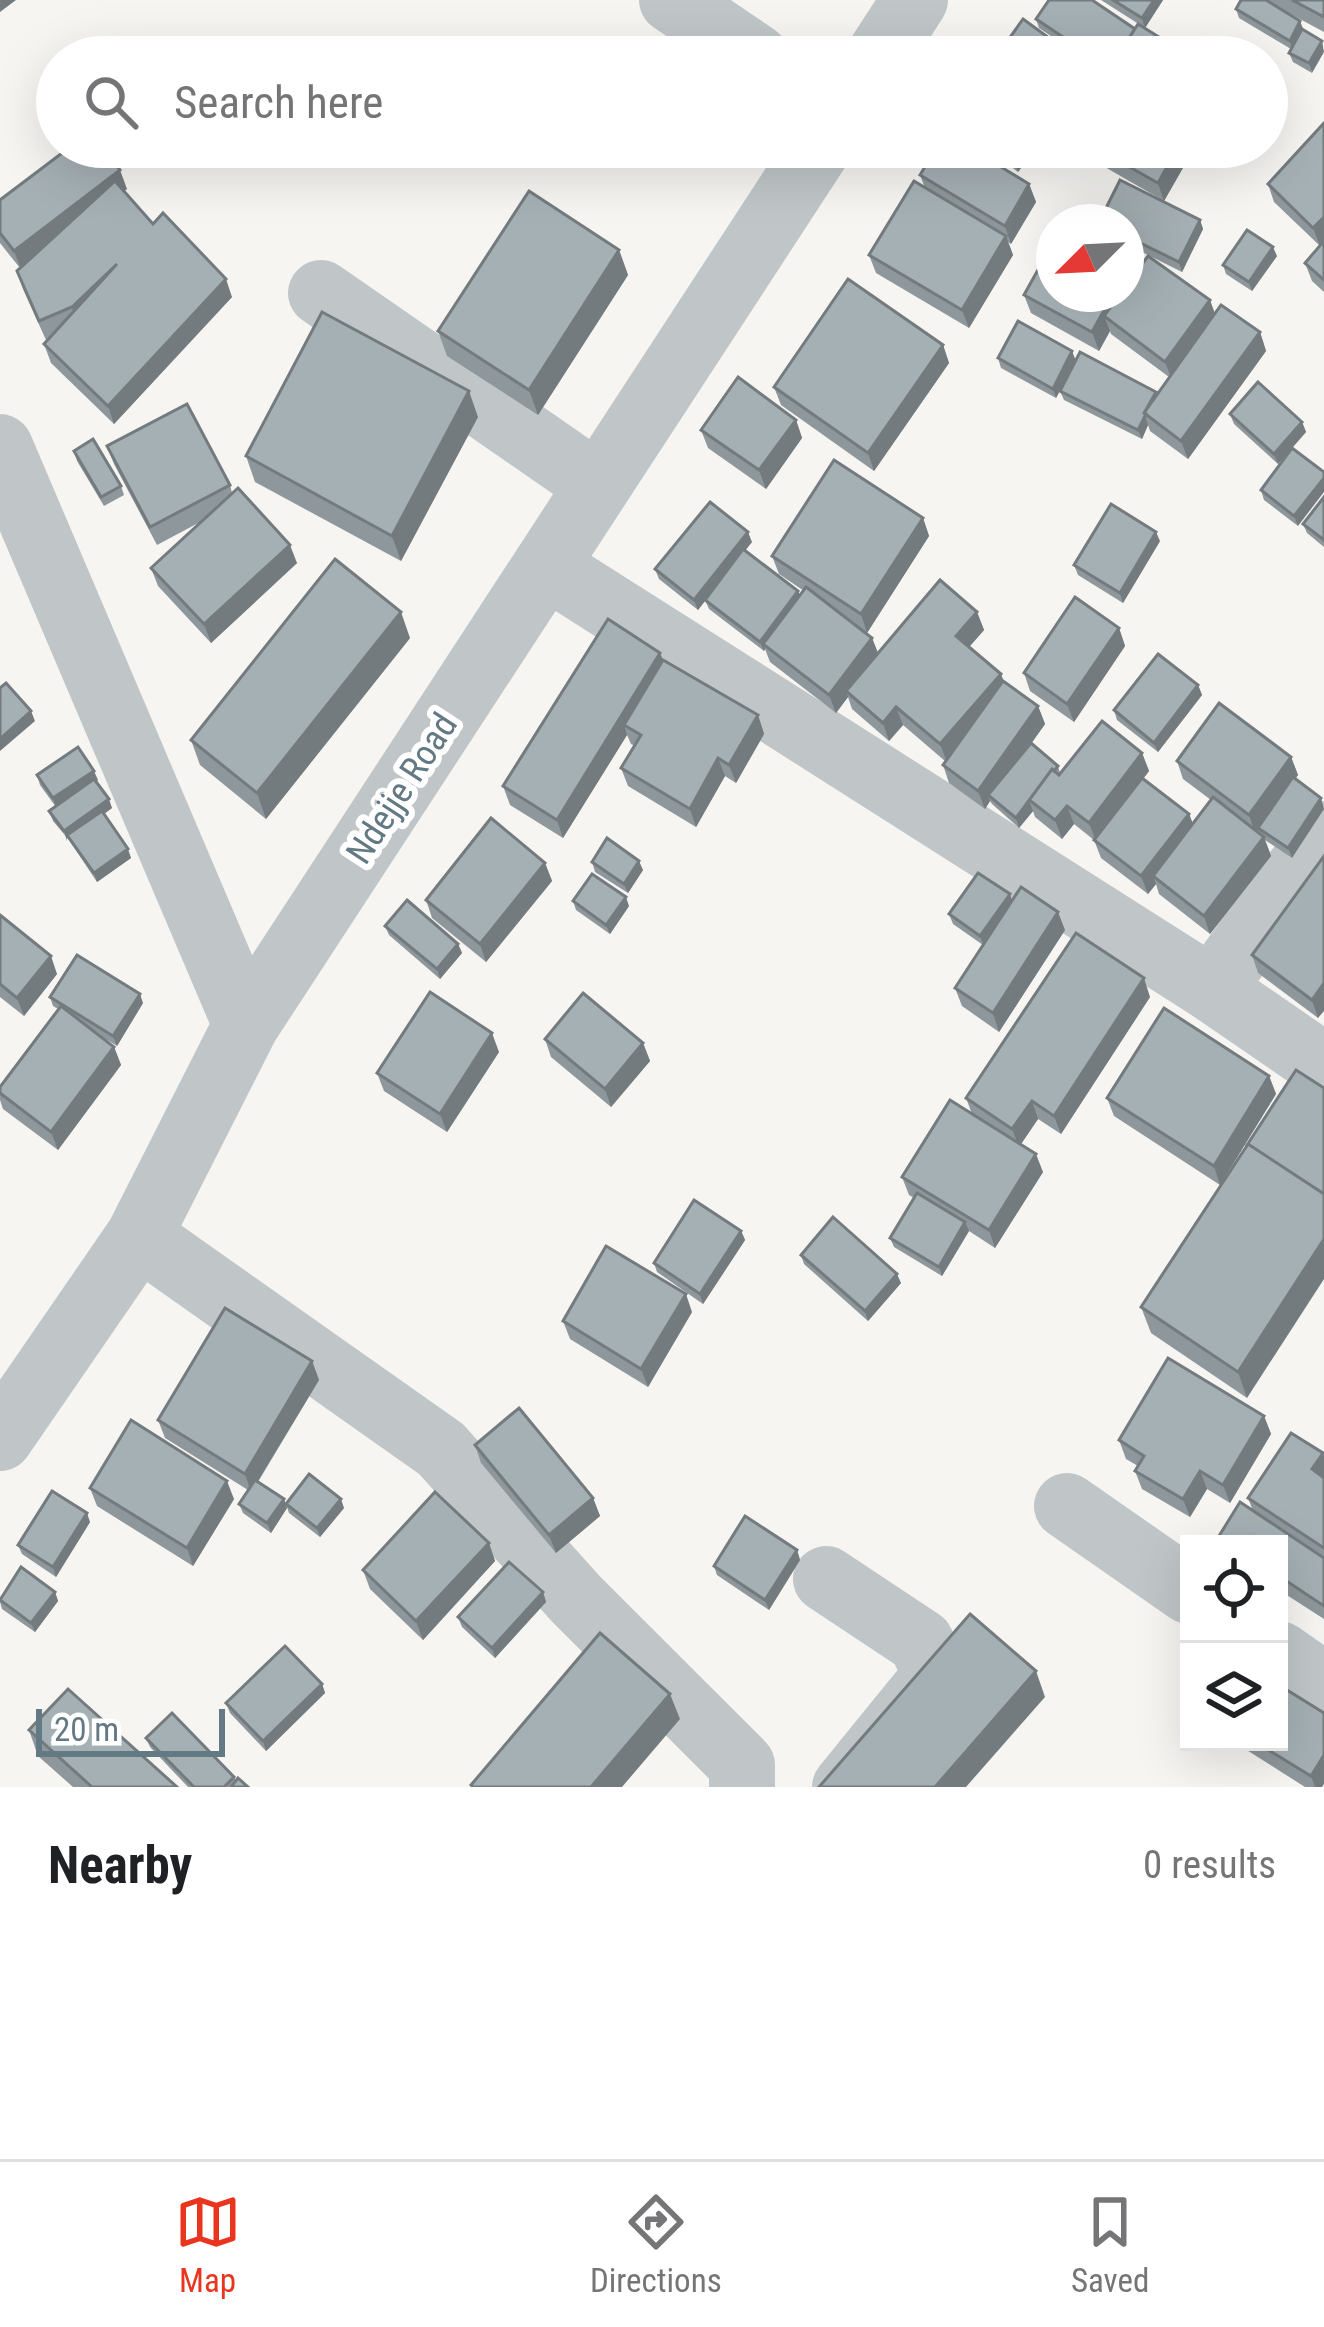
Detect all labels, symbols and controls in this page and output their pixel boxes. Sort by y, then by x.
search box [36,36,1288,168]
icon: search [78,69,144,135]
text: Search here [174,76,383,129]
north arrow [1036,204,1144,312]
street label: Ndejje Road [338,706,466,872]
map controls [1180,1535,1288,1751]
button: locate [1180,1535,1288,1643]
button: layers [1180,1643,1288,1751]
scale bar [36,1703,225,1756]
text: 20 m [54,1710,119,1749]
text: Nearby [48,1836,192,1895]
text: 0 results [1143,1842,1276,1888]
tab: Map [175,2189,241,2300]
tab: Directions [590,2189,722,2300]
tab: Saved [1071,2189,1149,2300]

